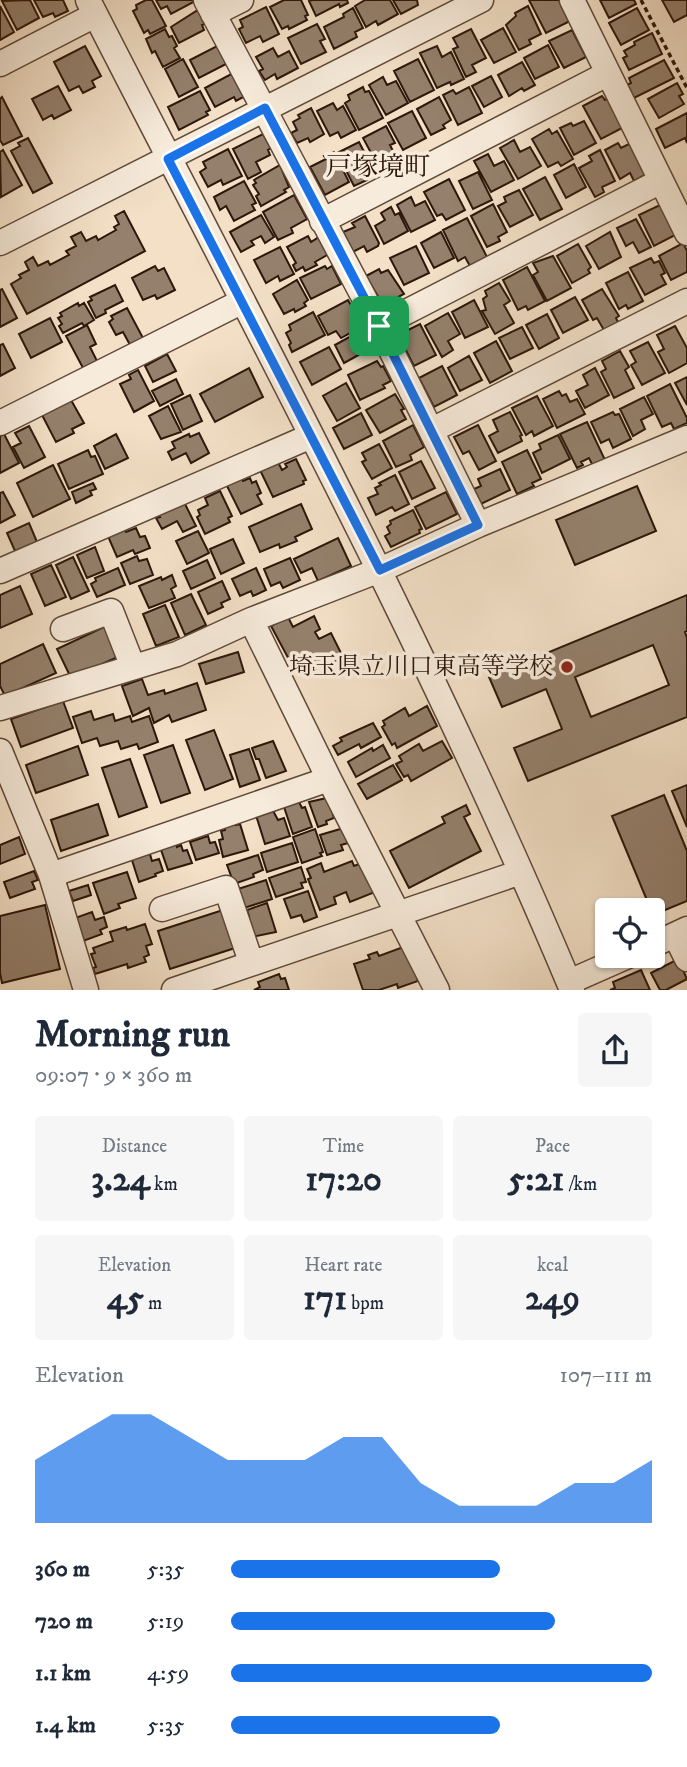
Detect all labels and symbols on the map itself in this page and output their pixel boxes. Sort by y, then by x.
district label: 戸塚境町 [326,151,430,184]
pin [349,296,409,356]
place label: 埼玉県立川口東高等学校 [289,652,553,682]
marker: 埼玉県立川口東高等学校 [559,659,575,675]

